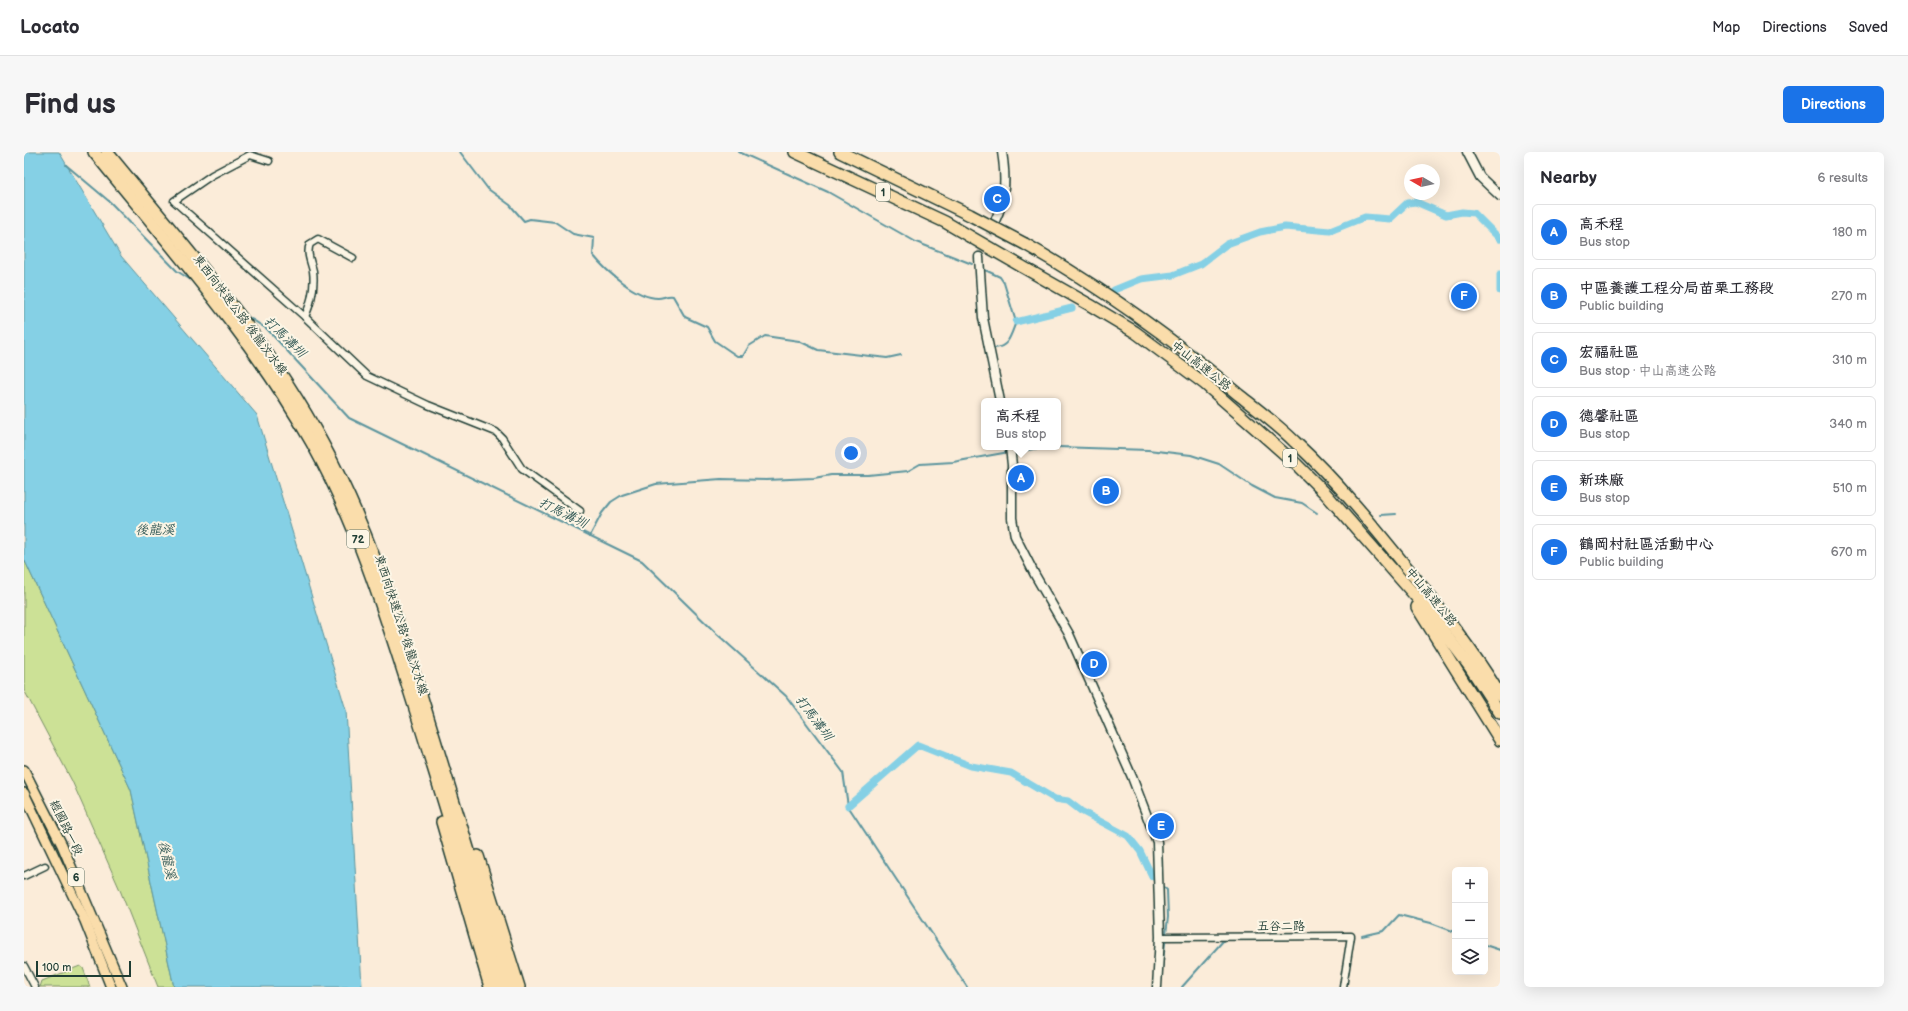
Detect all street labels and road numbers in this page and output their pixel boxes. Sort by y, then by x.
road number: 1 [876,183,890,201]
street label: 東西向快速公路 後龍汶水線 [190,252,290,378]
street label: 中山高速公路 [1168,338,1234,394]
road number: 1 [1283,449,1297,467]
road number: 72 [347,530,369,548]
street label: 東西向快速公路 後龍汶水線 [371,553,431,697]
street label: 中山高速公路 [1402,565,1460,629]
street label: 經國路一段 [46,798,86,858]
road number: 6 [68,868,84,886]
street label: 五谷二路 [1257,919,1305,934]

